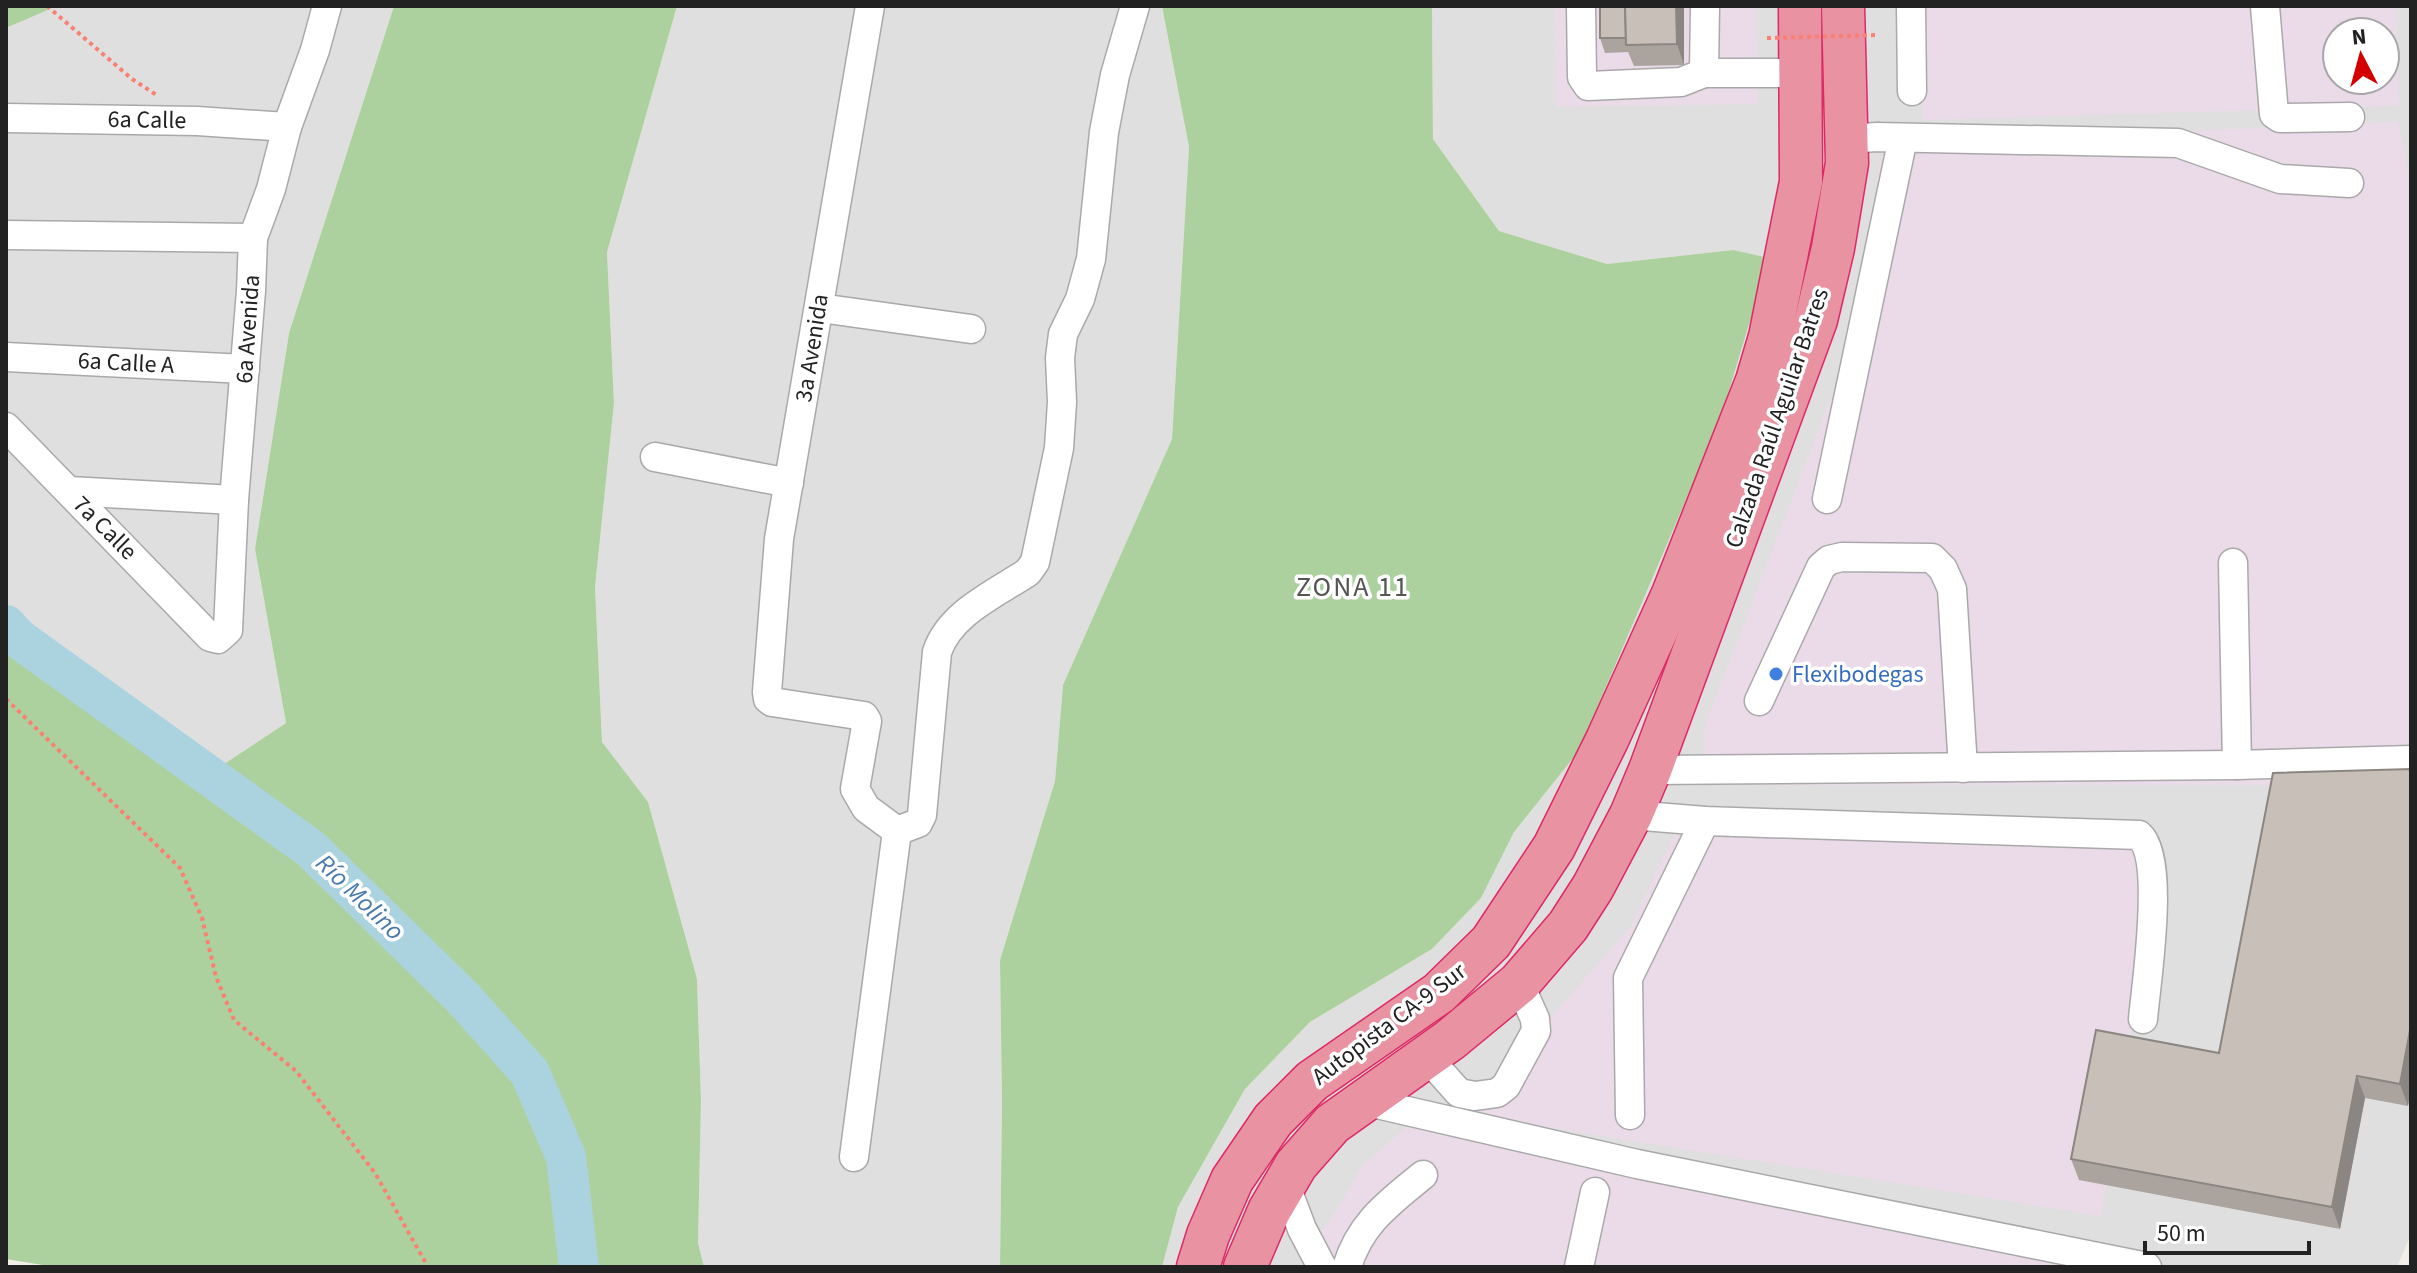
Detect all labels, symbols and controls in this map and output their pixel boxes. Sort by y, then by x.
north arrow [2321,16,2401,96]
text: N [2350,20,2368,54]
street label: 6a Calle [107,102,187,138]
street label: 6a Avenida [227,273,269,385]
street label: Calzada Raúl Aguilar Batres [1716,283,1838,553]
street label: 3a Avenida [786,291,838,405]
street label: 6a Calle A [77,343,175,383]
street label: 7a Calle [65,488,145,568]
district label: ZONA 11 [1296,567,1410,607]
place label: Flexibodegas [1792,657,1923,692]
marker: Flexibodegas [1767,665,1785,683]
water label: Río Molino [307,845,413,949]
street label: Autopista CA-9 Sur [1305,954,1474,1094]
scale bar [2145,1205,2309,1255]
text: 50 m [2157,1216,2206,1251]

